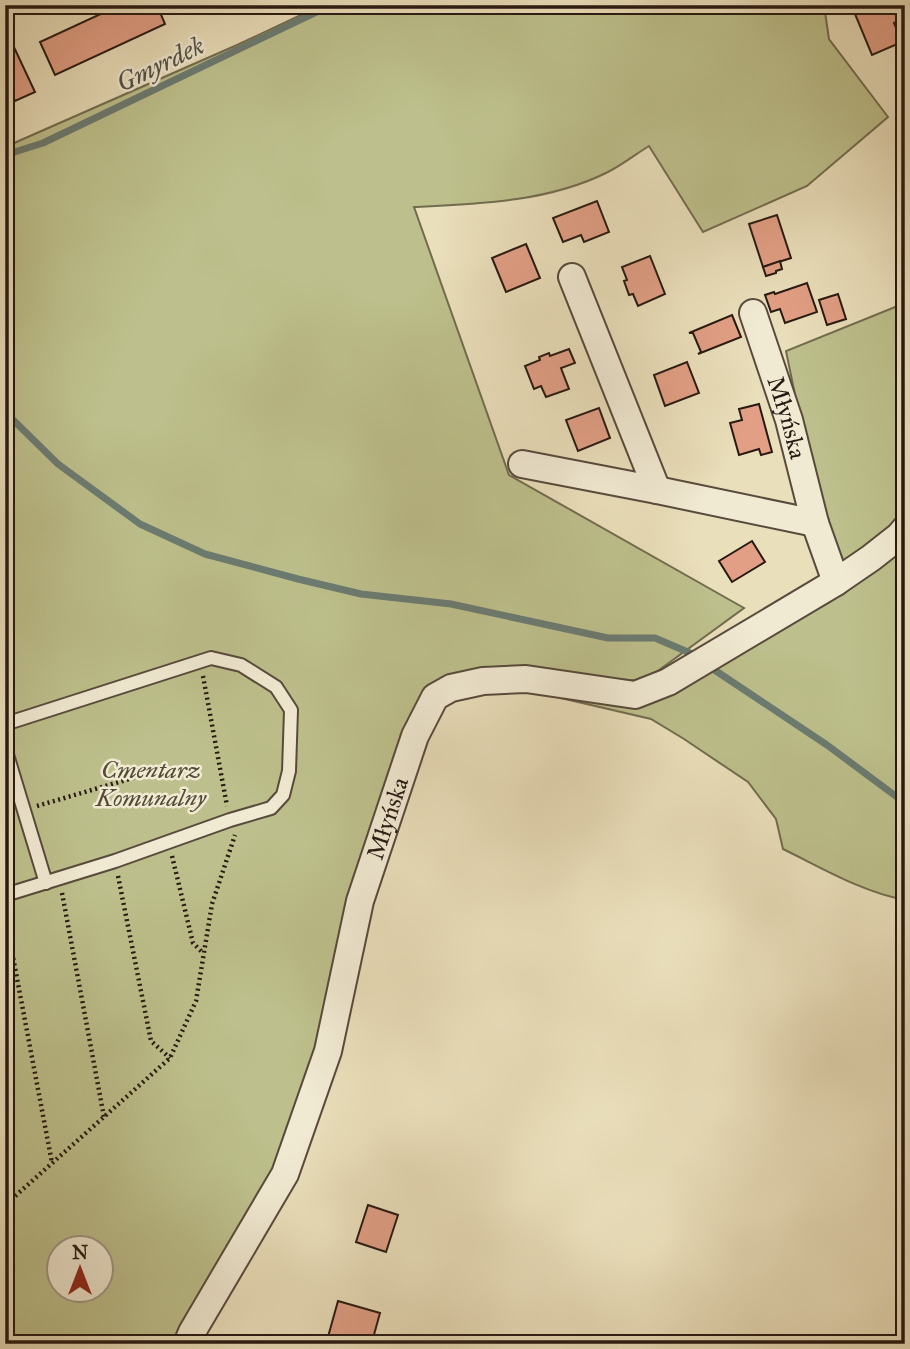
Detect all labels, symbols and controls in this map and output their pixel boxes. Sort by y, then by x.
water label: Gmyrdek [111,29,210,99]
street label: Młyńska [760,372,813,463]
park label: Cmentarz Komunalny [95,755,207,813]
street label: Młyńska [360,773,415,864]
north arrow [46,1234,116,1304]
text: N [72,1241,88,1264]

